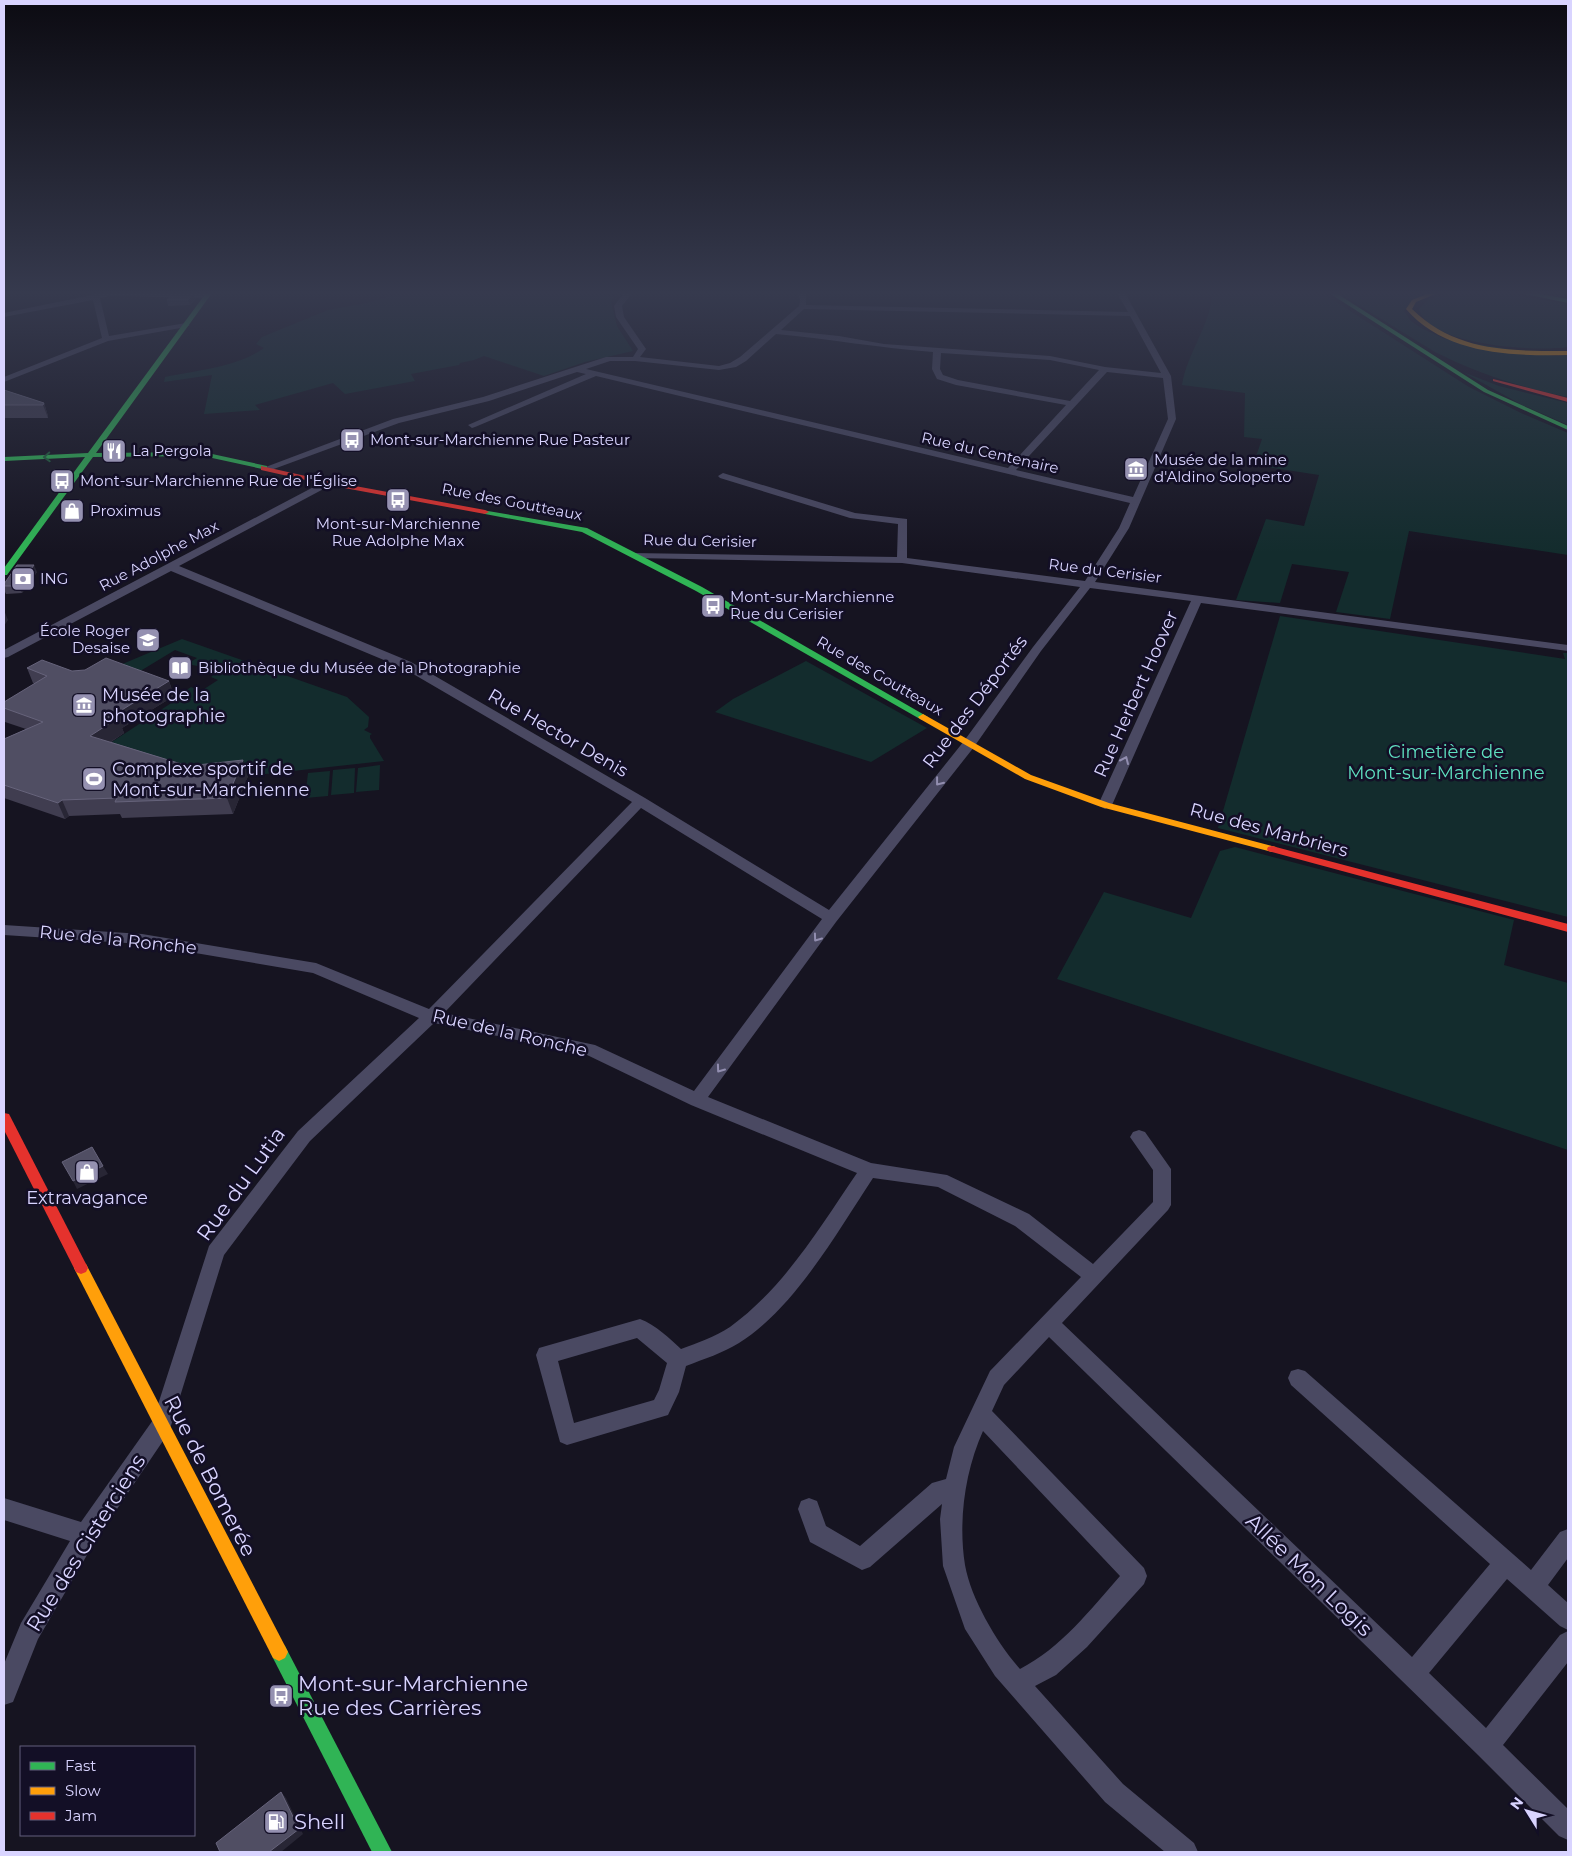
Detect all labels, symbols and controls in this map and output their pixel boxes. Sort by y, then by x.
bus stop icon: Mont-sur-Marchienne Rue Pasteur [339,427,365,453]
street label: Rue du Centenaire [920,427,1061,478]
place label: Mont-sur-Marchienne Rue Pasteur [370,430,630,449]
restaurant icon: La Pergola [101,438,127,464]
place label: La Pergola [132,441,212,460]
place label: Musée de la mine d'Aldino Soloperto [1154,450,1292,486]
one-way arrow [43,451,51,462]
museum icon: Musée de la mine d'Aldino Soloperto [1123,456,1149,482]
bus stop icon: Mont-sur-Marchienne Rue de l'Église [49,468,75,494]
place label: Mont-sur-Marchienne Rue de l'Église [80,471,357,490]
street label: Rue des Goutteaux [440,479,584,524]
bus stop icon: Mont-sur-Marchienne Rue Adolphe Max [385,487,411,513]
shop icon: Proximus [59,498,85,524]
place label: Proximus [90,501,161,520]
place label: Mont-sur-Marchienne Rue Adolphe Max [316,514,480,550]
street label: Rue Adolphe Max [96,516,222,595]
street label: Rue du Cerisier [643,530,757,551]
street label: Rue du Cerisier [1047,554,1163,587]
bank icon: ING [10,566,36,592]
place label: ING [40,569,68,588]
place label: Mont-sur-Marchienne Rue du Cerisier [730,587,894,623]
bus stop icon: Mont-sur-Marchienne Rue du Cerisier [700,593,726,619]
street label: Rue Herbert Hoover [1089,607,1183,781]
place label: École Roger Desaise [40,621,130,657]
school or university icon: École Roger Desaise [135,627,161,653]
street label: Rue des Déportés [918,631,1032,773]
street label: Rue des Goutteaux [814,632,947,720]
library icon: Bibliothèque du Musée de la Photographie [167,655,193,681]
place label: Bibliothèque du Musée de la Photographie [198,658,521,677]
place label: Musée de la photographie [102,684,226,727]
street label: Rue Hector Denis [484,684,632,782]
museum icon: Musée de la photographie [71,692,97,718]
park label: Cimetière de Mont-sur-Marchienne [1347,741,1545,784]
one-way arrow [1119,756,1129,765]
place label: Complexe sportif de Mont-sur-Marchienne [112,758,309,801]
sports icon: Complexe sportif de Mont-sur-Marchienne [81,766,107,792]
one-way arrow [936,776,944,785]
street label: Rue des Marbriers [1187,798,1351,862]
street label: Rue de la Ronche [38,921,198,959]
one-way arrow [814,932,823,942]
street label: Rue de la Ronche [430,1004,590,1062]
one-way arrow [718,1063,726,1072]
street label: Rue du Lutia [191,1122,290,1245]
shop icon: Extravagance [74,1159,100,1185]
place label: Extravagance [26,1187,148,1209]
street label: Rue de Bomerée [159,1391,262,1560]
street label: Rue des Cisterciens [21,1449,150,1636]
street label: Allée Mon Logis [1241,1508,1378,1641]
place label: Mont-sur-Marchienne Rue des Carrières [298,1671,528,1720]
bus stop icon: Mont-sur-Marchienne Rue des Carrières [268,1683,294,1709]
legend [20,1746,195,1836]
text: Fast [65,1756,96,1775]
text: Slow [65,1781,101,1800]
north arrow [1502,1786,1552,1836]
text: N [1506,1793,1527,1813]
text: Jam [64,1806,97,1825]
fuel station icon: Shell [263,1809,289,1835]
place label: Shell [294,1809,345,1834]

